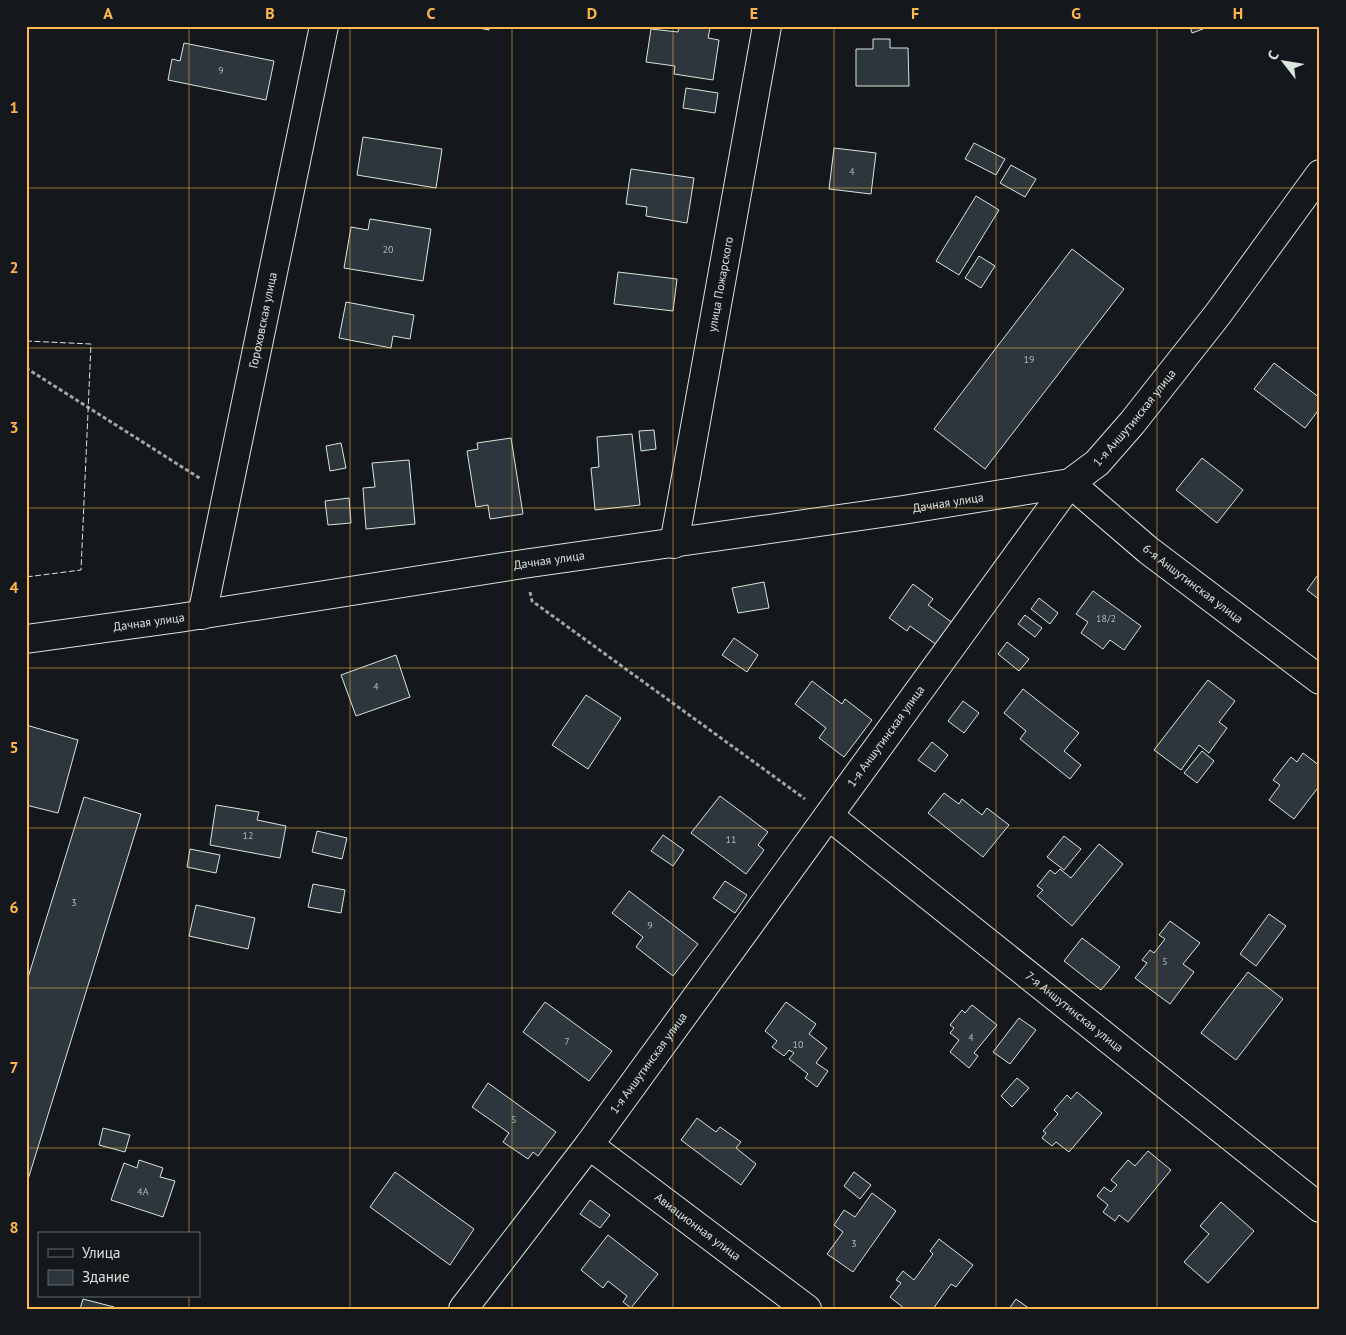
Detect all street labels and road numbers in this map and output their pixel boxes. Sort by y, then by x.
street label: улица Пожарского [704,235,736,333]
street label: Гороховская улица [245,271,280,370]
street label: 1-я Аншутинская улица [1090,366,1179,469]
street label: Дачная улица [911,489,985,515]
street label: 6-я Аншутинская улица [1140,541,1246,626]
street label: Дачная улица [512,547,586,572]
street label: Дачная улица [112,609,186,634]
street label: 1-я Аншутинская улица [844,682,927,790]
street label: 7-я Аншутинская улица [1023,968,1127,1055]
street label: 1-я Аншутинская улица [606,1009,690,1117]
street label: Авиационная улица [652,1189,744,1264]

